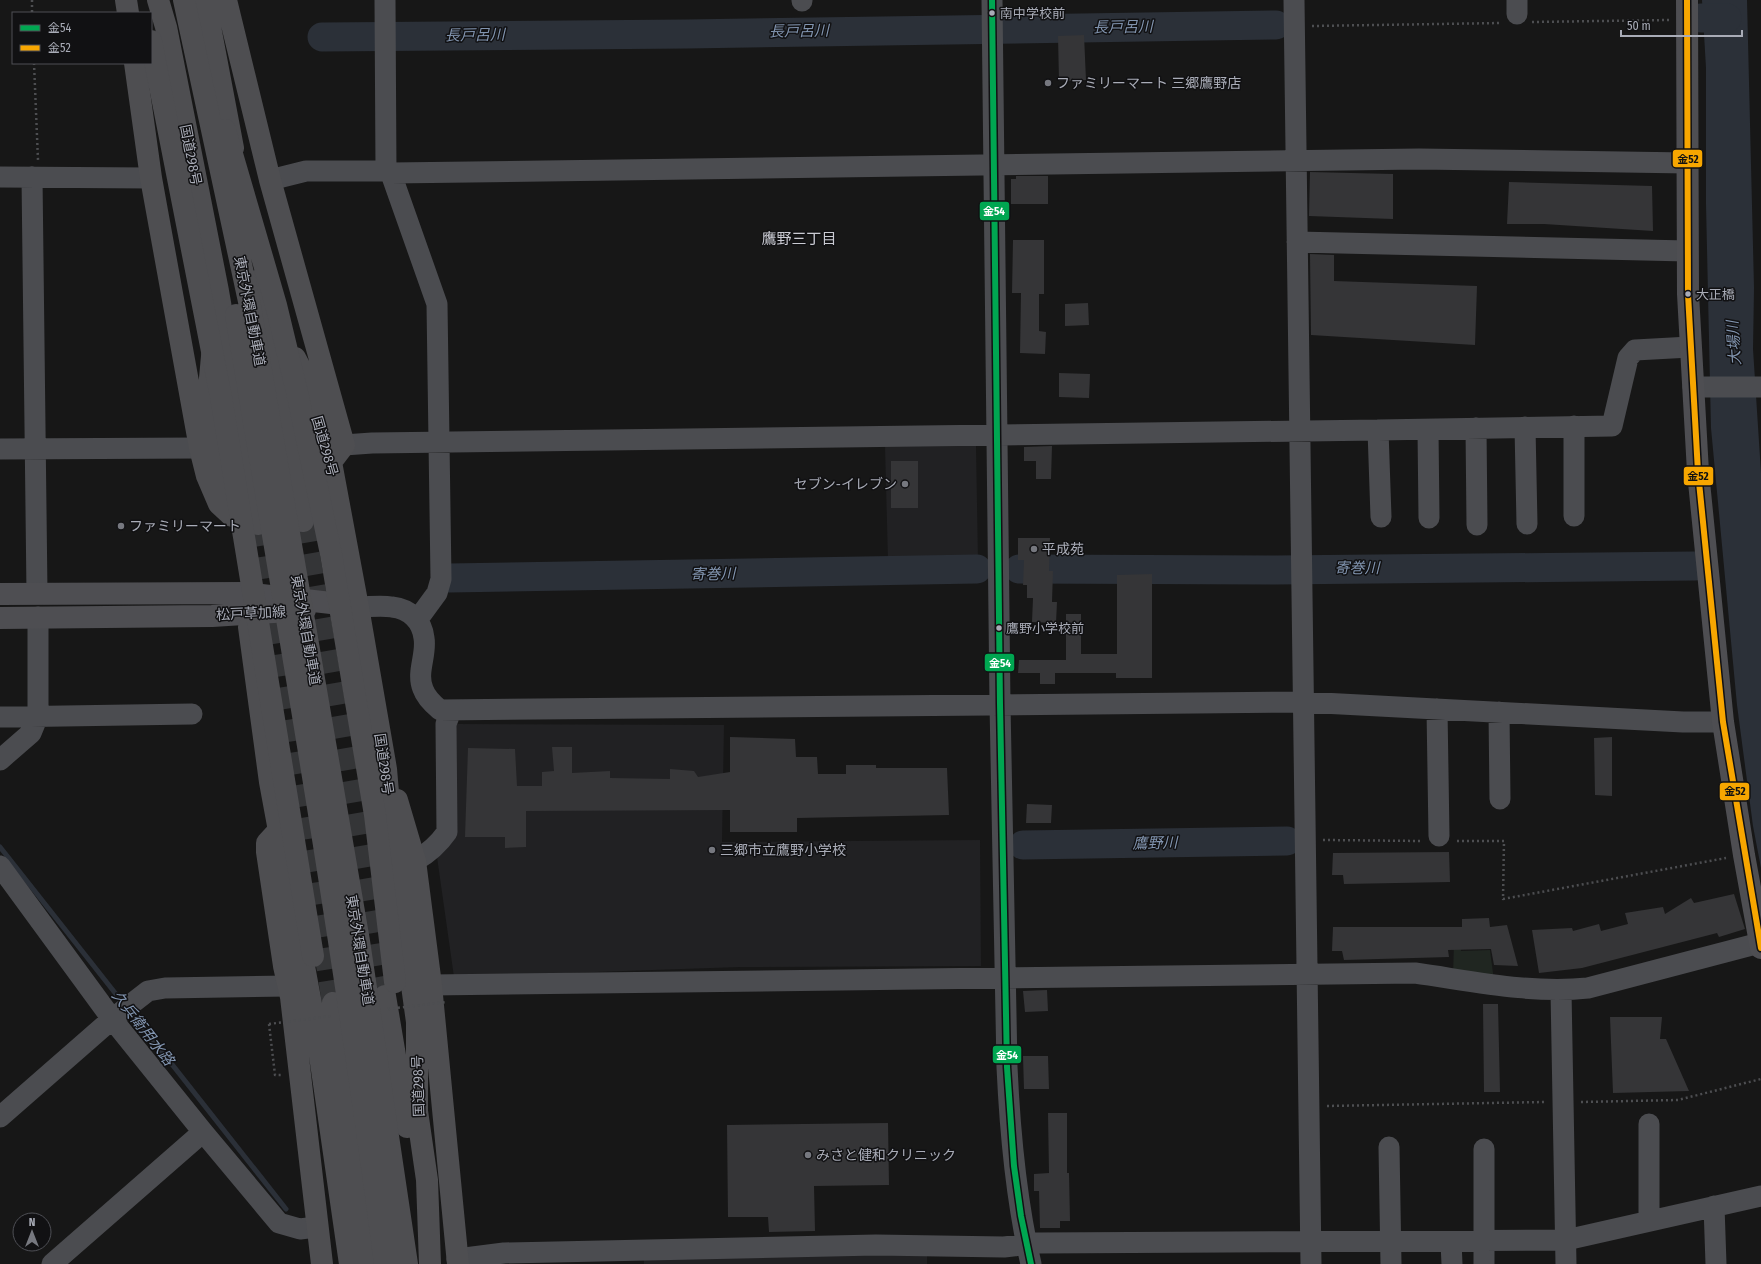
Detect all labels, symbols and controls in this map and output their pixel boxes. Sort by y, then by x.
place label: 南中学校前 [1000,6,1065,21]
marker: 南中学校前 [987,8,997,18]
legend [12,12,152,64]
scale bar [1621,12,1742,38]
water label: 長戸呂川 [1093,17,1155,37]
text: 50 m [1627,19,1651,33]
text: 金54 [48,21,72,35]
water label: 長戸呂川 [769,21,831,41]
water label: 長戸呂川 [445,25,507,45]
text: 金52 [48,41,71,55]
place label: ファミリーマート 三郷鷹野店 [1056,75,1241,92]
marker: ファミリーマート 三郷鷹野店 [1043,78,1053,88]
street label: 国道298号 [176,123,205,187]
line badge: 金52 [1672,149,1703,168]
text: 金52 [1677,153,1699,166]
line badge: 金54 [979,201,1010,221]
text: 金54 [983,205,1005,218]
district label: 鷹野三丁目 [761,230,837,248]
street label: 東京外環自動車道 [230,255,269,368]
place label: 大正橋 [1696,287,1735,302]
marker: 大正橋 [1683,289,1693,299]
water label: 大場川 [1723,318,1745,366]
street label: 国道298号 [308,414,341,478]
line badge: 金52 [1683,466,1714,486]
text: 金52 [1687,470,1709,483]
place label: セブン-イレブン [794,476,897,493]
marker: セブン-イレブン [900,479,910,489]
place label: ファミリーマート [129,518,241,535]
marker: ファミリーマート [116,521,126,531]
place label: 平成苑 [1042,541,1084,558]
marker: 平成苑 [1029,544,1039,554]
water label: 寄巻川 [1334,559,1381,577]
water label: 寄巻川 [690,565,738,583]
street label: 東京外環自動車道 [287,573,324,687]
street label: 松戸草加線 [216,603,286,624]
place label: 鷹野小学校前 [1006,621,1084,636]
marker: 鷹野小学校前 [994,623,1004,633]
line badge: 金54 [984,653,1015,672]
text: 金54 [989,657,1011,670]
street label: 国道298号 [371,732,396,796]
line badge: 金52 [1719,782,1750,801]
text: 金52 [1724,785,1746,798]
water label: 鷹野川 [1132,834,1180,852]
place label: 三郷市立鷹野小学校 [720,842,846,859]
marker: 三郷市立鷹野小学校 [707,845,717,855]
street label: 東京外環自動車道 [342,893,377,1007]
water label: 久兵衛用水路 [108,987,179,1071]
line badge: 金54 [992,1045,1022,1064]
text: 金54 [996,1049,1018,1062]
street label: 国道298号 [409,1055,428,1117]
place label: みさと健和クリニック [816,1147,956,1164]
marker: みさと健和クリニック [803,1150,813,1160]
north arrow [12,1212,52,1252]
text: N [29,1216,35,1229]

